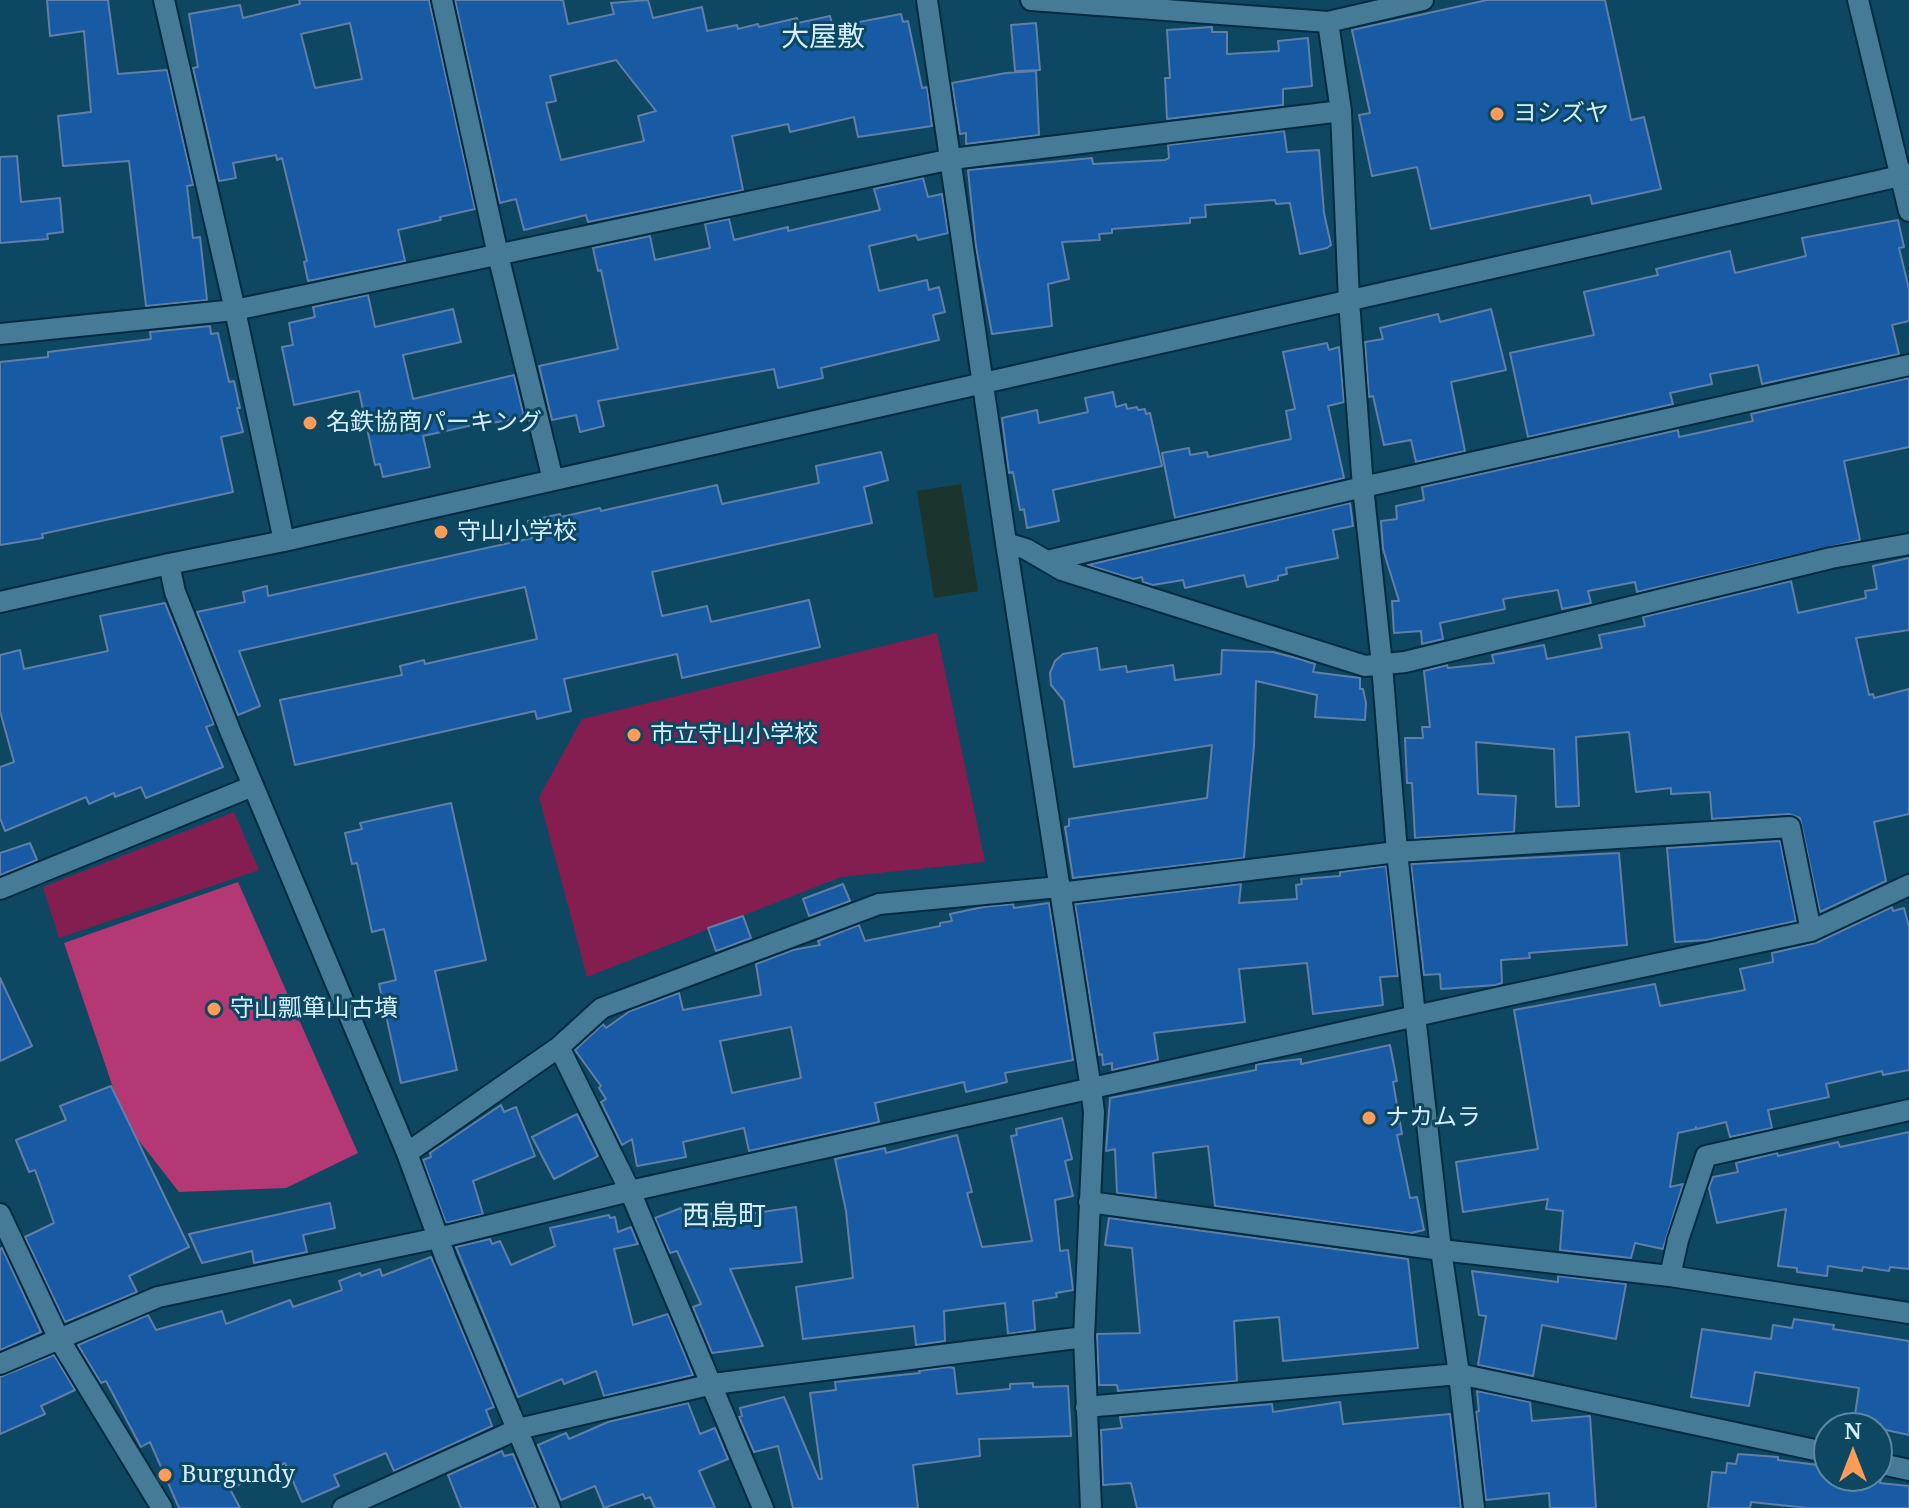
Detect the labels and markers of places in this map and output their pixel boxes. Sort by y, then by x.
place label: ヨシズヤ [1513,100,1609,128]
marker: ヨシズヤ [1488,105,1506,123]
place label: 名鉄協商パーキング [326,409,542,437]
marker: 名鉄協商パーキング [301,414,319,432]
place label: 守山小学校 [457,518,577,546]
marker: 守山小学校 [432,523,450,541]
place label: 市立守山小学校 [650,721,818,749]
marker: 市立守山小学校 [625,726,643,744]
place label: 守山瓢箪山古墳 [230,995,398,1023]
marker: 守山瓢箪山古墳 [205,1000,223,1018]
place label: ナカムラ [1385,1104,1481,1132]
marker: ナカムラ [1360,1109,1378,1127]
place label: Burgundy [181,1461,295,1489]
marker: Burgundy [156,1466,174,1484]

